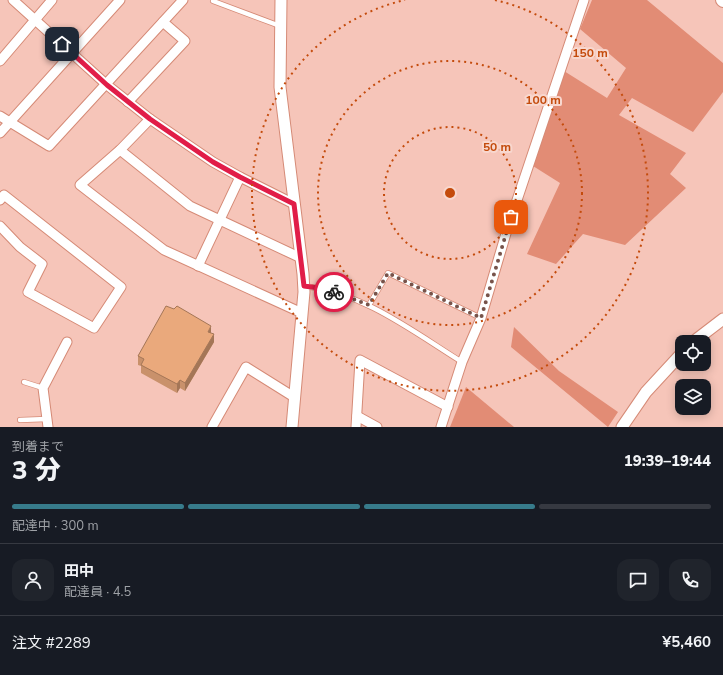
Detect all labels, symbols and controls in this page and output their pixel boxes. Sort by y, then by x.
pin [45,27,79,61]
icon: home [51,33,73,55]
text: 150 m [572,45,608,61]
text: 100 m [525,92,561,108]
text: 50 m [483,139,511,155]
centre of rings [443,186,457,200]
pin [494,200,528,234]
icon: bag [500,206,522,228]
courier [314,272,354,312]
icon: bike [323,281,345,303]
map controls [675,335,711,415]
button: locate [675,335,711,371]
button: layers [675,379,711,415]
text: 到着まで [12,438,64,456]
text: 19:39–19:44 [624,451,711,471]
text: 3 分 [12,453,61,488]
text: 配達中 · 300 m [12,517,99,535]
button: person [12,559,54,601]
button: chat [617,559,659,601]
button: phone [669,559,711,601]
text: 田中 [64,561,94,581]
text: 配達員 · 4.5 [64,583,131,601]
text: ¥5,460 [662,632,711,652]
text: 注文 #2289 [12,633,91,653]

